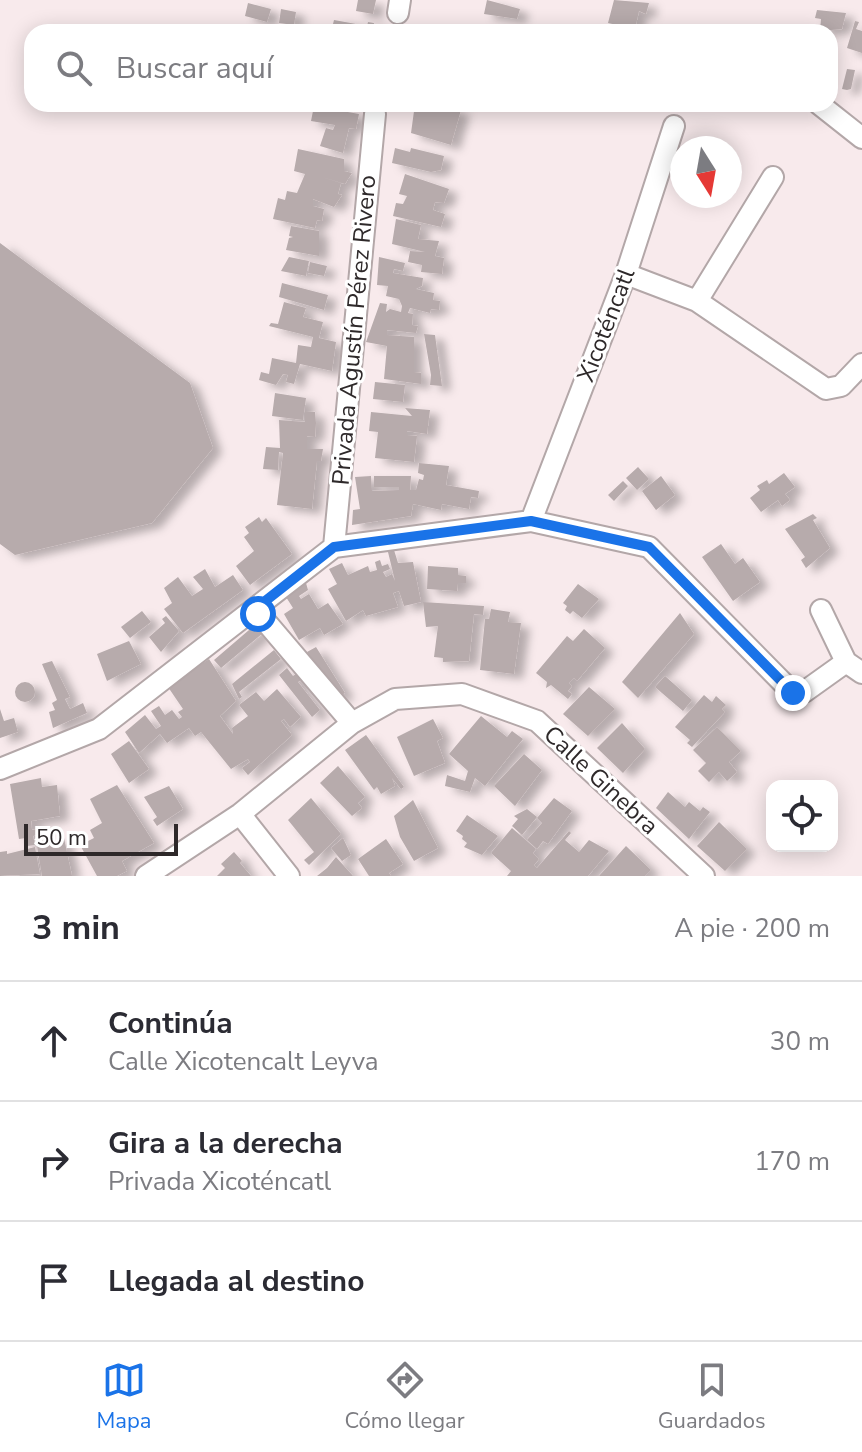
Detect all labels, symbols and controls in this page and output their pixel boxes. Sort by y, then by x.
search box [24,24,838,112]
icon: search [52,46,96,90]
text: Buscar aquí [116,48,273,89]
north arrow [670,136,742,208]
street label: Privada Agustín Pérez Rivero [325,174,383,486]
street label: Xicoténcatl [570,264,642,386]
route start [240,596,276,632]
route end [775,675,811,711]
street label: Calle Ginebra [537,718,665,842]
map controls [766,780,838,852]
button: locate [766,780,838,852]
scale bar [24,820,178,856]
text: 50 m [36,823,87,853]
text: 3 min [32,905,120,951]
text: A pie · 200 m [674,911,830,946]
text: Continúa [108,1003,233,1044]
icon: ahead [32,1019,76,1063]
text: 30 m [770,1024,830,1059]
text: Calle Xicotencalt Leyva [108,1044,379,1079]
text: Gira a la derecha [108,1123,343,1164]
icon: right [32,1139,76,1183]
text: 170 m [754,1144,830,1179]
text: Privada Xicoténcatl [108,1164,331,1199]
icon: arrive [32,1259,76,1303]
text: Llegada al destino [108,1261,364,1302]
tab: Mapa [97,1358,151,1436]
tab: Cómo llegar [345,1358,465,1436]
tab: Guardados [658,1358,765,1436]

